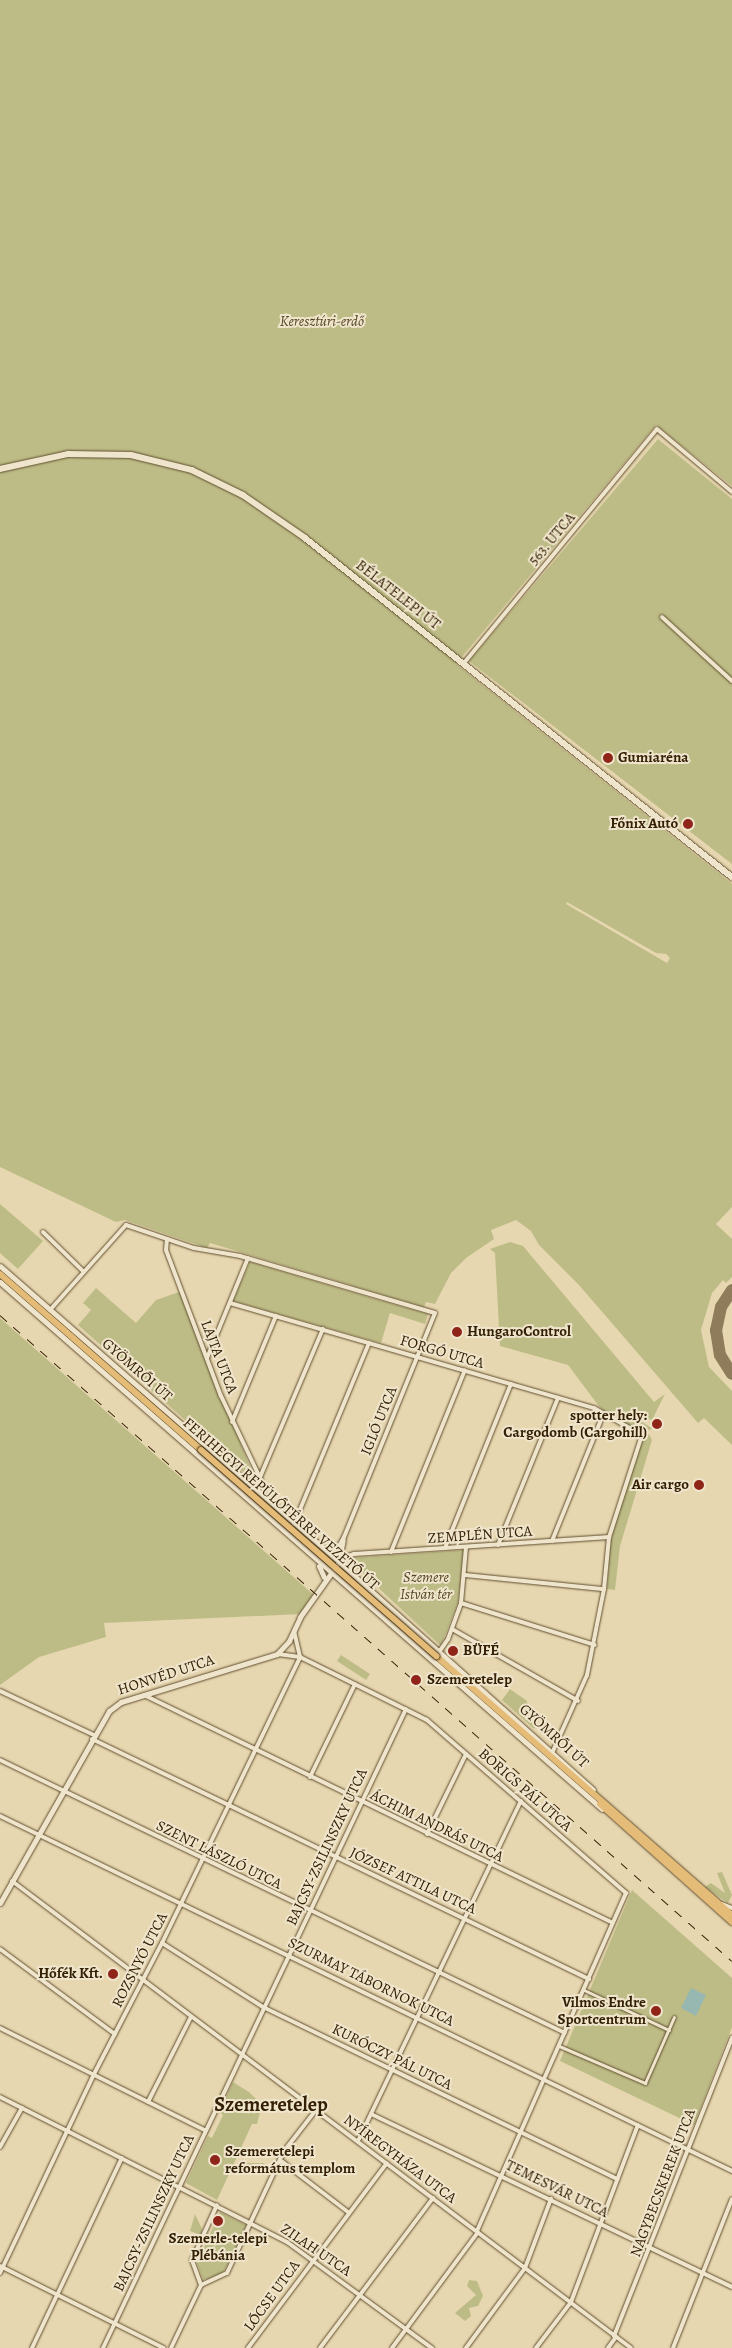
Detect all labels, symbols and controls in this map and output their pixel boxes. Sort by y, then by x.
park label: Keresztúri-erdő [280,313,364,331]
street label: 563. UTCA [525,509,579,569]
street label: BÉLATELEPI ÚT [352,556,444,634]
place label: Gumiaréna [618,749,689,767]
marker: Gumiaréna [602,752,614,764]
place label: Főnix Autó [610,815,678,833]
marker: Főnix Autó [682,818,694,830]
street label: LAJTA UTCA [197,1318,241,1396]
place label: HungaroControl [467,1323,571,1341]
marker: HungaroControl [451,1326,463,1338]
street label: FORGÓ UTCA [398,1331,486,1373]
street label: GYÖMRŐI ÚT [98,1335,176,1405]
street label: IGLÓ UTCA [357,1384,401,1458]
place label: spotter hely: Cargodomb (Cargohill) [503,1406,647,1441]
street label: FERIHEGYI REPÜLŐTÉRRE VEZETŐ ÚT [179,1414,383,1594]
marker: spotter hely: Cargodomb (Cargohill) [651,1418,663,1430]
place label: Air cargo [632,1476,689,1494]
marker: Air cargo [693,1479,705,1491]
street label: ZEMPLÉN UTCA [427,1522,533,1548]
park label: Szemere István tér [400,1568,452,1603]
place label: BÜFÉ [463,1642,499,1660]
marker: BÜFÉ [447,1645,459,1657]
street label: HONVÉD UTCA [115,1651,217,1699]
place label: Szemeretelep [427,1671,512,1689]
marker: Szemeretelep [409,1673,423,1687]
street label: GYÖMRŐI ÚT [516,1700,592,1772]
street label: BORICS PÁL UTCA [475,1745,575,1835]
street label: BAJCSY-ZSILINSZKY UTCA [283,1766,371,1928]
street label: ÁCHIM ANDRÁS UTCA [368,1786,506,1866]
street label: SZENT LÁSZLÓ UTCA [153,1817,285,1893]
street label: JÓZSEF ATTILA UTCA [347,1844,479,1918]
street label: ROZSNYÓ UTCA [108,1910,172,2010]
street label: SZURMAY TÁBORNOK UTCA [285,1934,457,2030]
place label: Hőfék Kft. [38,1965,103,1983]
marker: Hőfék Kft. [107,1968,119,1980]
place label: Vilmos Endre Sportcentrum [557,1993,646,2028]
marker: Vilmos Endre Sportcentrum [650,2005,662,2017]
street label: KURÓCZY PÁL UTCA [329,2020,455,2094]
district label: Szemeretelep [214,2092,328,2116]
street label: NAGYBECSKEREK UTCA [626,2106,700,2260]
street label: NYÍREGYHÁZA UTCA [340,2111,460,2207]
street label: BAJCSY-ZSILINSZKY UTCA [110,2132,198,2294]
place label: Szemeretelepi református templom [225,2142,355,2177]
marker: Szemeretelepi református templom [209,2154,221,2166]
street label: TEMESVÁR UTCA [503,2156,611,2222]
marker: Szemerle-telepi Plébánia [212,2215,224,2227]
street label: ZILAH UTCA [277,2220,355,2280]
place label: Szemerle-telepi Plébánia [169,2229,267,2264]
street label: LŐCSE UTCA [240,2257,304,2335]

